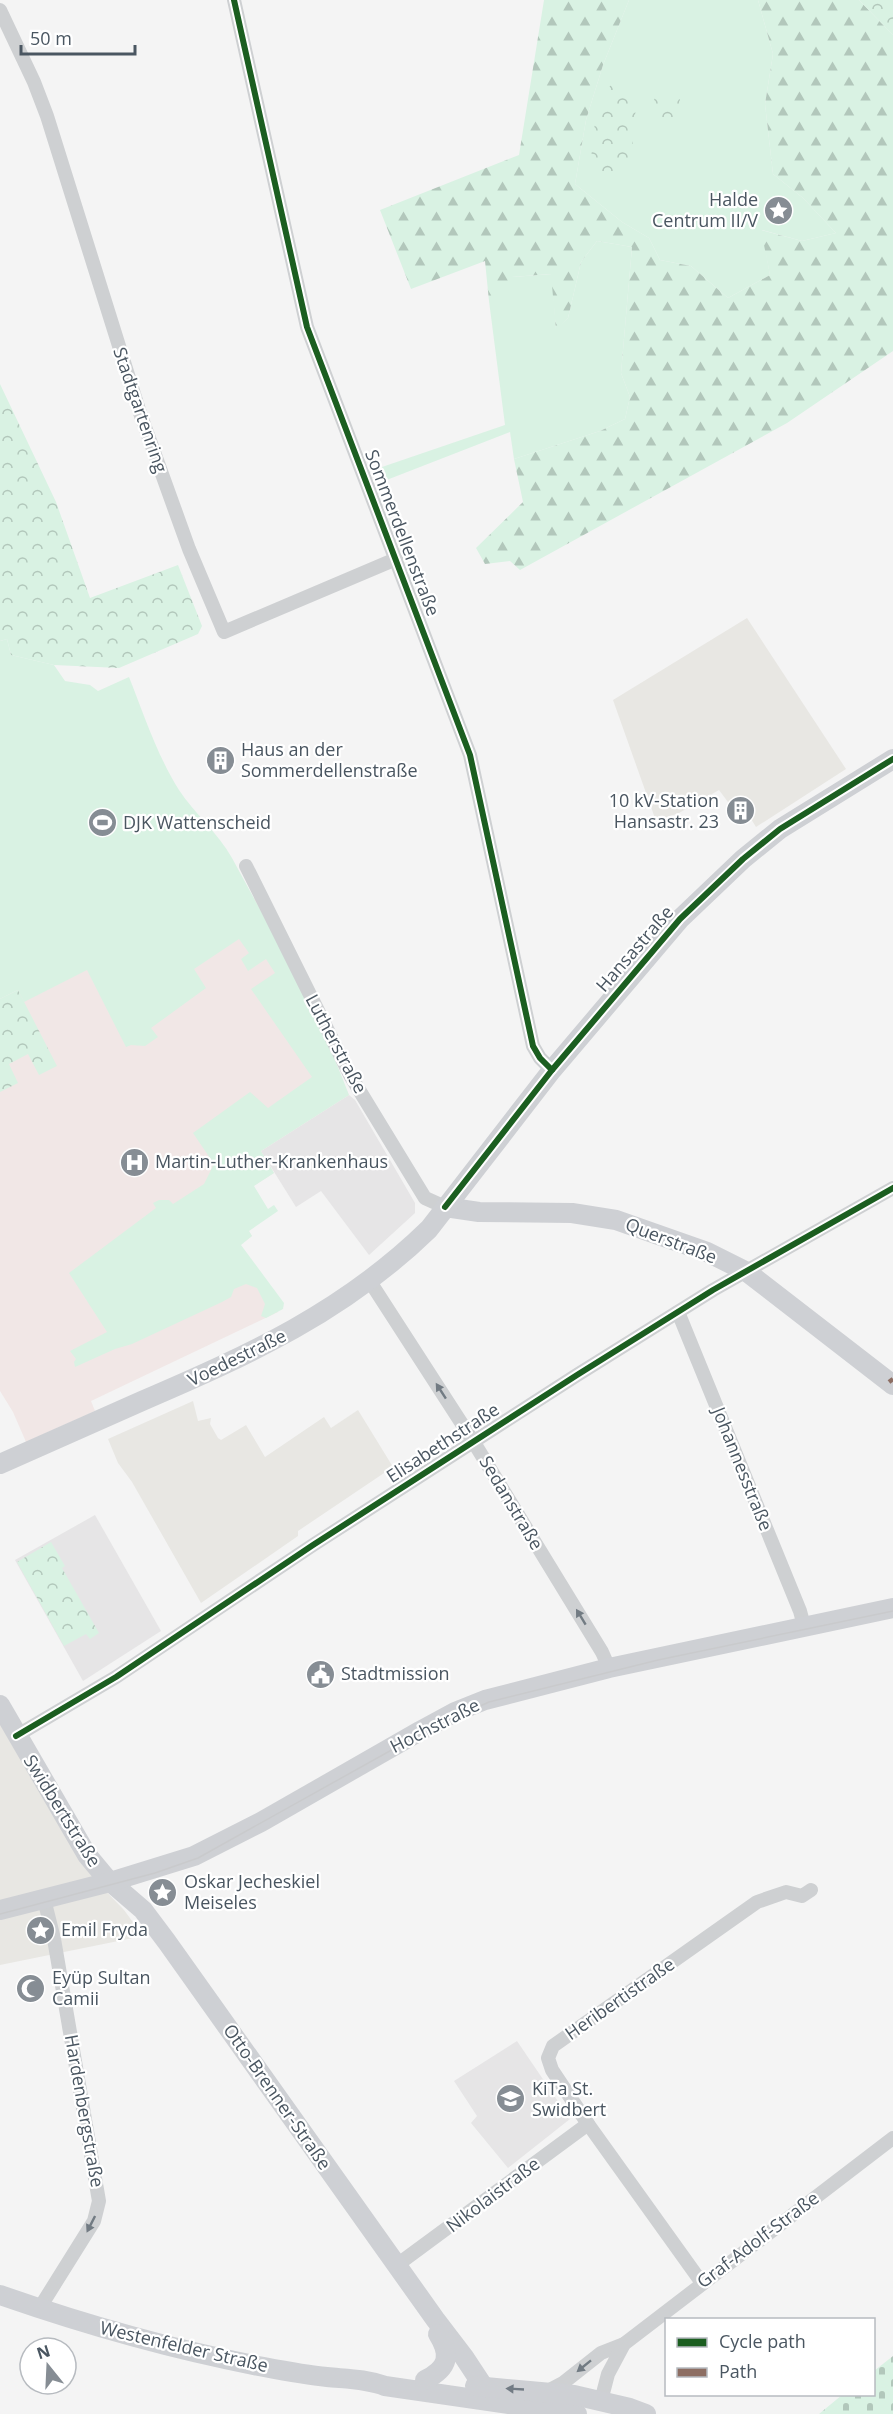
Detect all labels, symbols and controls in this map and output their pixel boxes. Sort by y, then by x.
scale bar [21,18,135,56]
text: 50 m [30,26,72,50]
place label: Halde Centrum II/V [652,187,758,232]
place icon: Halde Centrum II/V [763,194,795,226]
street label: Stadtgartenring [108,344,174,476]
street label: Sommerdellenstraße [360,446,446,619]
place label: Haus an der Sommerdellenstraße [241,737,418,782]
building icon: Haus an der Sommerdellenstraße [204,744,236,776]
place label: 10 kV-Station Hansastr. 23 [609,788,719,833]
building icon: 10 kV-Station Hansastr. 23 [724,795,756,827]
sports icon: DJK Wattenscheid [86,807,118,839]
place label: DJK Wattenscheid [123,810,271,834]
street label: Hansastraße [590,900,678,996]
street label: Lutherstraße [301,990,373,1097]
hospital icon: Martin-Luther-Krankenhaus [118,1146,150,1178]
place label: Martin-Luther-Krankenhaus [155,1149,388,1173]
street label: Querstraße [622,1212,721,1269]
street label: Voedestraße [183,1323,290,1391]
one-way arrow [435,1384,447,1400]
street label: Elisabethstraße [381,1397,503,1488]
street label: Johannesstraße [706,1401,779,1534]
street label: Sedanstraße [474,1451,549,1554]
one-way arrow [575,1609,586,1625]
public building icon: Stadtmission [304,1658,336,1690]
place label: Stadtmission [341,1661,450,1685]
street label: Hochstraße [386,1692,483,1758]
street label: Swidbertstraße [19,1750,107,1871]
place label: Oskar Jecheskiel Meiseles [184,1869,320,1914]
place icon: Oskar Jecheskiel Meiseles [147,1876,179,1908]
place icon: Emil Fryda [24,1914,56,1946]
place label: Emil Fryda [61,1917,148,1941]
street label: Heribertistraße [560,1952,679,2045]
place label: Eyüp Sultan Camii [52,1965,151,2010]
mosque icon: Eyüp Sultan Camii [15,1972,47,2004]
street label: Otto-Brenner-Straße [218,2019,337,2174]
street label: Hardenbergstraße [60,2033,110,2189]
place label: KiTa St. Swidbert [532,2076,606,2121]
school or university icon: KiTa St. Swidbert [495,2083,527,2115]
street label: Nikolaistraße [441,2151,544,2237]
street label: Graf-Adolf-Straße [692,2185,823,2293]
one-way arrow [86,2215,96,2232]
street label: Westenfelder Straße [98,2315,271,2377]
legend [665,2318,875,2396]
text: Cycle path [719,2329,806,2353]
north arrow [18,2336,78,2396]
text: N [34,2339,53,2364]
text: Path [719,2359,757,2383]
one-way arrow [577,2360,592,2372]
one-way arrow [506,2384,525,2393]

